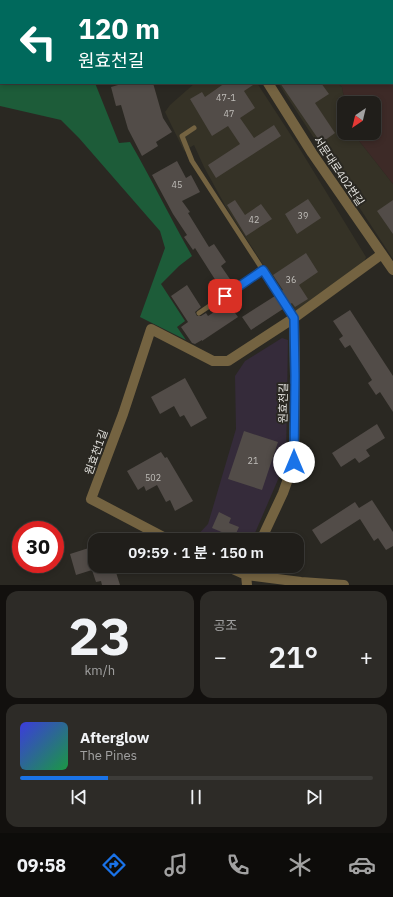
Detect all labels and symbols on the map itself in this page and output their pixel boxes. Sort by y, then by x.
house number: 47-1 [216,92,236,103]
north arrow [337,96,381,140]
house number: 47 [224,108,234,119]
street label: 서문대로402번길 [311,134,367,208]
house number: 45 [172,179,182,190]
house number: 39 [298,210,308,221]
house number: 42 [249,214,259,225]
house number: 36 [286,274,296,285]
pin [208,279,242,313]
street label: 원효천길 [276,383,290,423]
street label: 원효천1길 [81,427,111,477]
position arrow [273,441,315,483]
house number: 21 [248,455,258,466]
house number: 502 [145,472,161,483]
speed limit sign: 30 [12,521,64,573]

